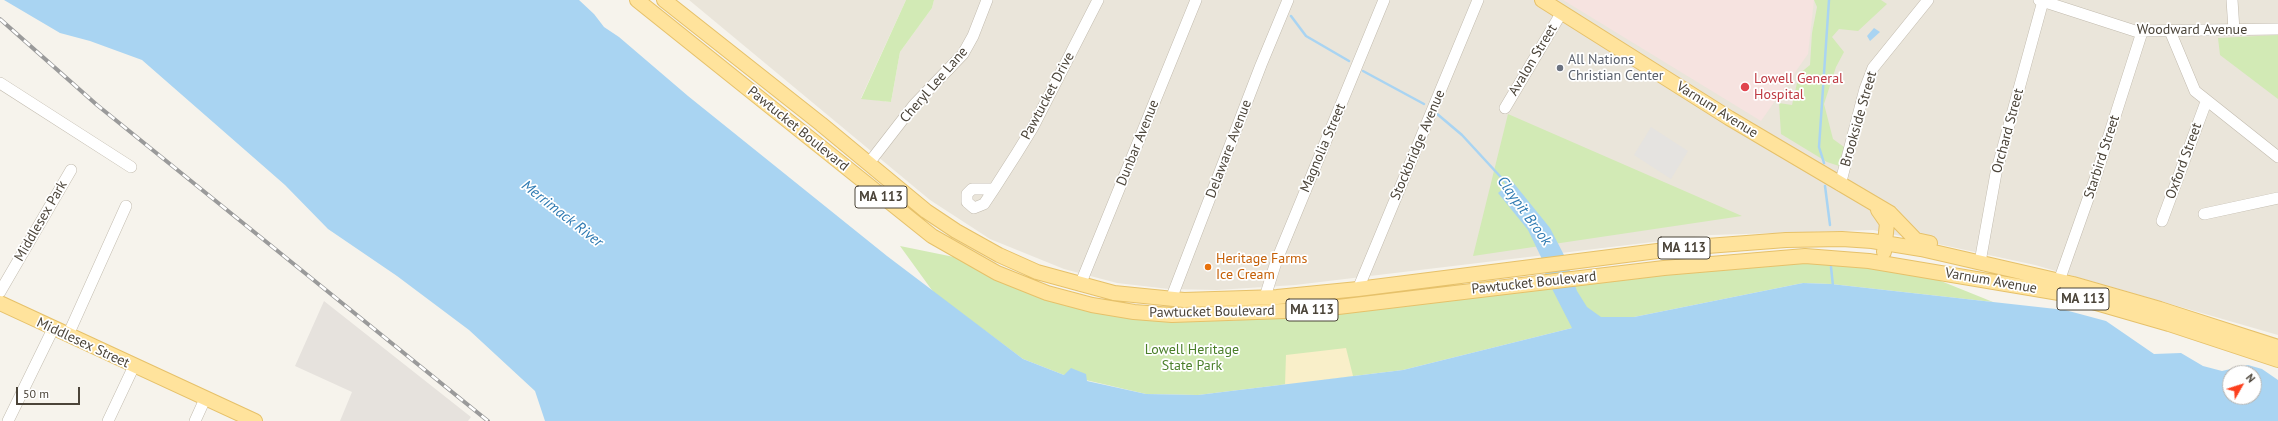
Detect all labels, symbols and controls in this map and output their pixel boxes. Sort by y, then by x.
street label: Avalon Street [1505,21,1561,99]
street label: Woodward Avenue [2137,22,2247,38]
street label: Cheryl Lee Lane [897,44,971,126]
street label: Pawtucket Drive [1018,49,1078,143]
place label: All Nations Christian Center [1568,52,1664,84]
marker: All Nations Christian Center [1555,63,1565,73]
street label: Brookside Street [1837,69,1881,169]
place label: Lowell General Hospital [1754,71,1843,104]
street label: Varnum Avenue [1673,78,1761,142]
marker: Lowell General Hospital [1739,81,1751,93]
street label: Pawtucket Boulevard [744,83,852,175]
street label: Stockbridge Avenue [1387,87,1449,203]
street label: Orchard Street [1989,87,2027,175]
street label: Dunbar Avenue [1113,98,1163,188]
street label: Delaware Avenue [1203,98,1255,200]
street label: Magnolia Street [1297,101,1349,195]
street label: Starbird Street [2081,113,2123,201]
street label: Oxford Street [2162,121,2206,201]
water label: Claypit Brook [1493,173,1555,249]
water label: Merrimack River [518,177,606,251]
street label: Middlesex Park [11,178,71,264]
road number: MA 113 [855,186,907,208]
road number: MA 113 [1658,237,1710,259]
place label: Heritage Farms Ice Cream [1216,251,1307,284]
marker: Heritage Farms Ice Cream [1203,262,1213,272]
street label: Varnum Avenue [1944,265,2038,297]
street label: Pawtucket Boulevard [1471,268,1597,298]
road number: MA 113 [2057,288,2109,310]
road number: MA 113 [1286,299,1338,321]
street label: Pawtucket Boulevard [1149,303,1275,321]
street label: Middlesex Street [34,314,132,372]
park label: Lowell Heritage State Park [1145,342,1239,374]
north arrow [2222,365,2262,405]
text: N [2243,371,2258,385]
scale bar [18,379,82,405]
text: 50 m [23,386,49,401]

